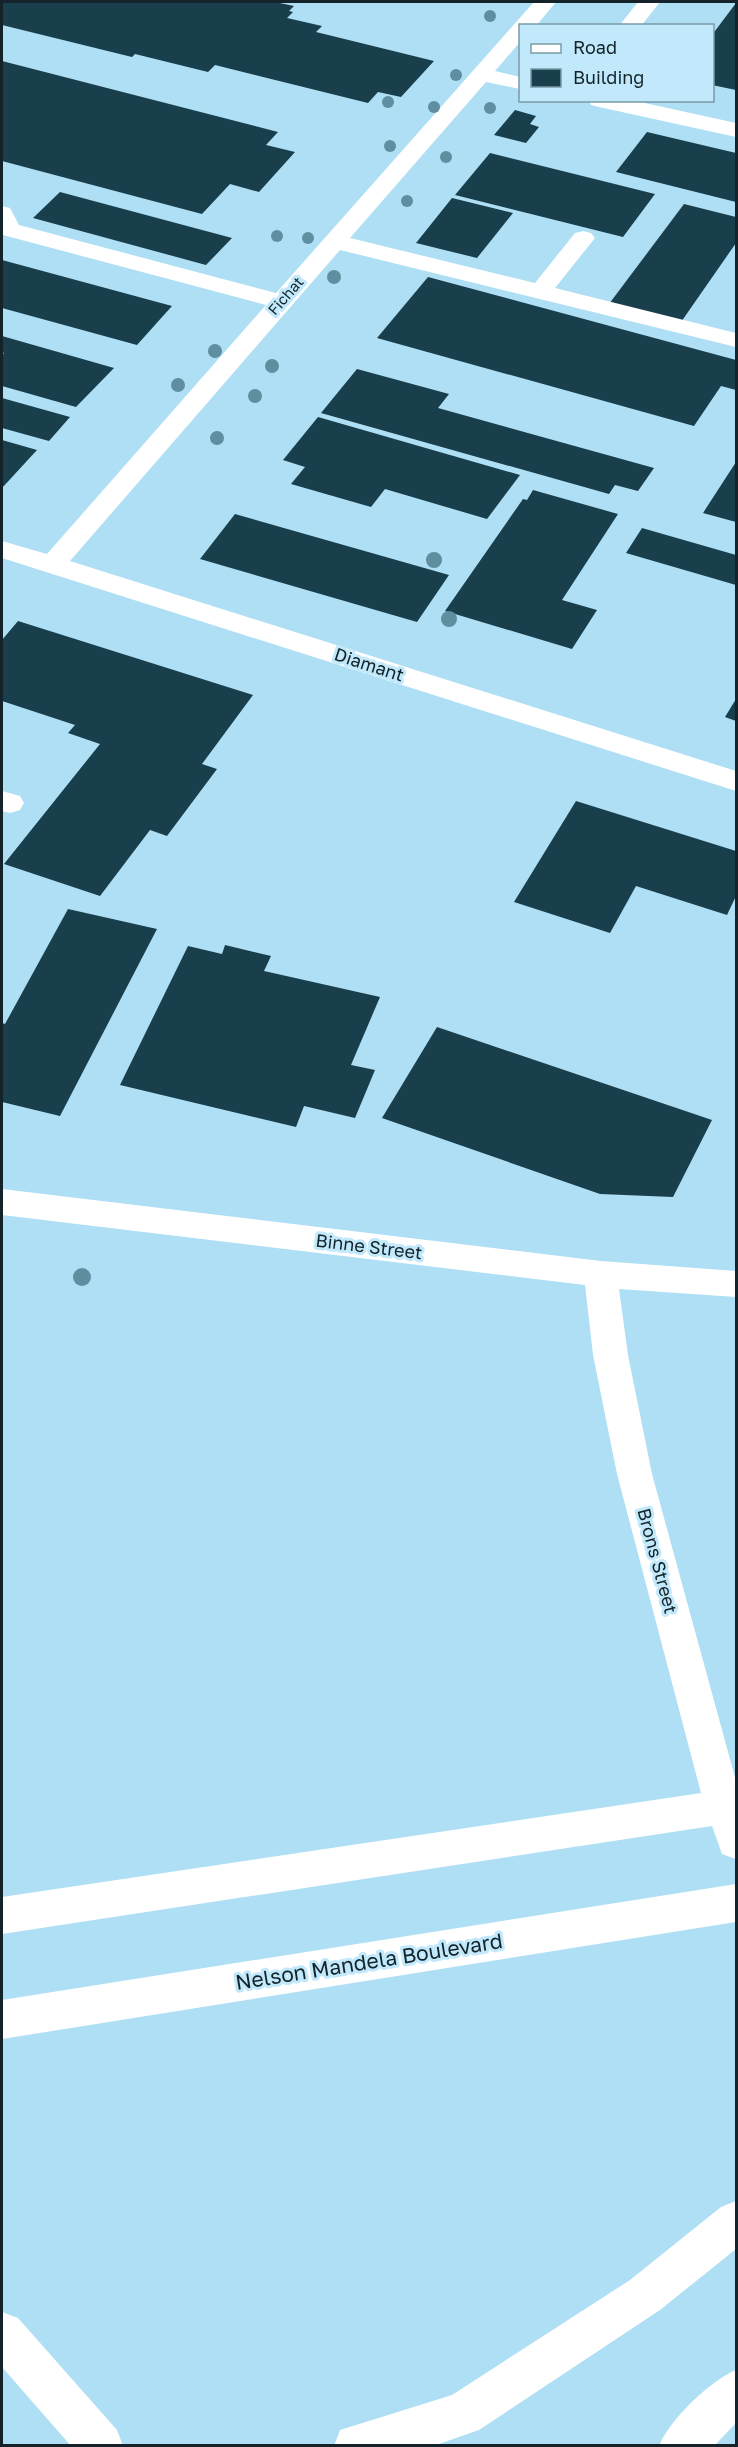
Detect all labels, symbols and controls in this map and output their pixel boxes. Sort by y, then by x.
legend [519,24,714,102]
text: Road [573,36,617,58]
text: Building [573,66,644,88]
street label: Fichat [264,273,307,318]
street label: Diamant [332,642,407,686]
street label: Binne Street [315,1229,424,1263]
street label: Brons Street [633,1506,683,1616]
street label: Nelson Mandela Boulevard [233,1927,504,1995]

